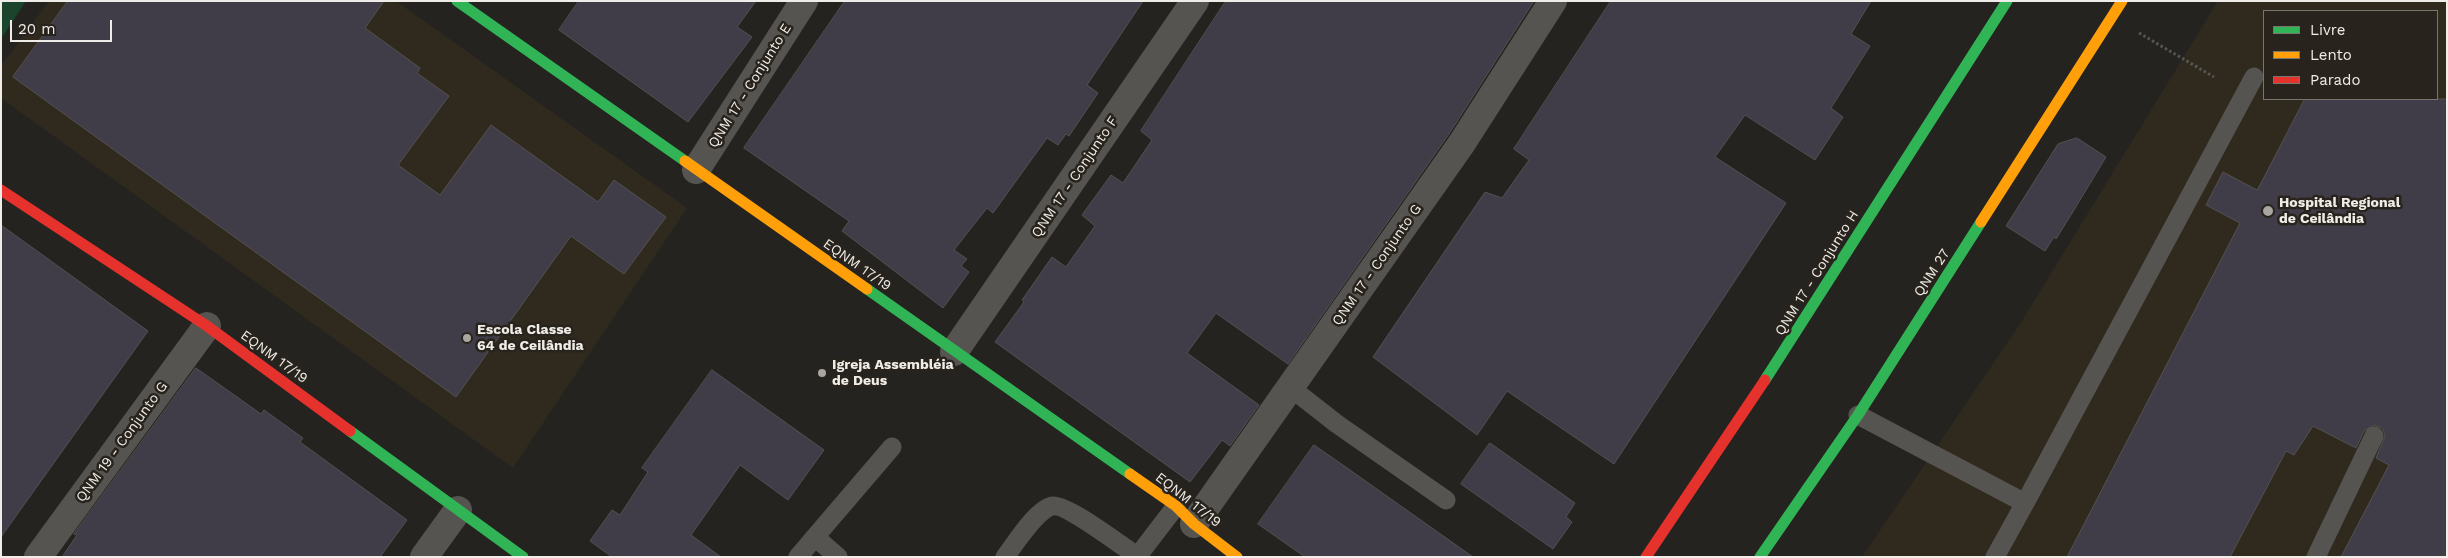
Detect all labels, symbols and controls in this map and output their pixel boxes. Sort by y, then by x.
scale bar [12,10,115,42]
legend [2263,10,2438,100]
text: 20 m [18,20,56,38]
street label: QNM 17 - Conjunto E [705,21,795,151]
text: Livre [2310,21,2345,39]
text: Lento [2310,46,2352,64]
text: Parado [2310,71,2360,89]
street label: QNM 17 - Conjunto F [1028,113,1122,241]
place label: Hospital Regional de Ceilândia [2279,195,2400,228]
street label: QNM 17 - Conjunto G [1329,201,1425,329]
marker: Hospital Regional de Ceilândia [2261,204,2275,218]
street label: QNM 17 - Conjunto H [1772,207,1862,339]
street label: EQNM 17/19 [820,235,894,295]
street label: QNM 27 [1910,246,1954,300]
place label: Escola Classe 64 de Ceilândia [477,322,584,354]
street label: EQNM 17/19 [237,327,311,387]
marker: Escola Classe 64 de Ceilândia [461,332,473,344]
place label: Igreja Assembléia de Deus [832,357,954,390]
marker: Igreja Assembléia de Deus [816,367,828,379]
street label: QNM 19 - Conjunto G [73,378,171,506]
street label: EQNM 17/19 [1152,469,1224,531]

